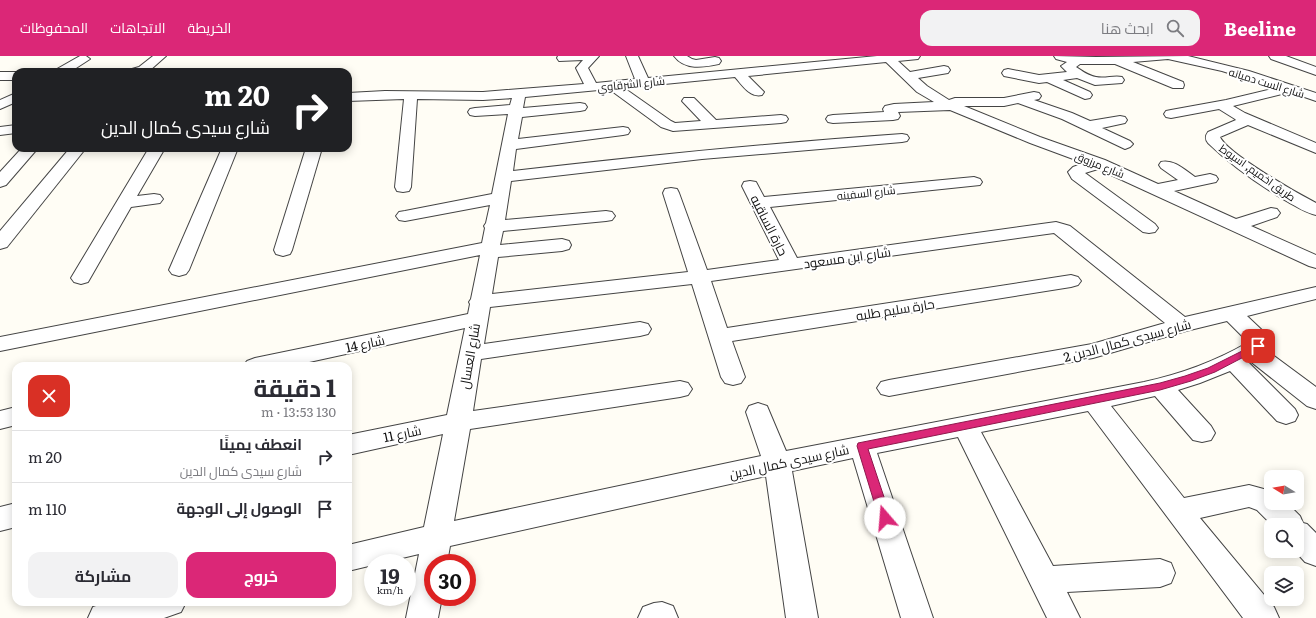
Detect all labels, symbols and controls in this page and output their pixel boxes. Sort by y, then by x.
search box [920,10,1200,46]
text: Beeline [1224,14,1296,42]
text: ابحث هنا [1101,16,1154,39]
text: المحفوظات [20,17,88,37]
text: الاتجاهات [110,17,166,37]
text: الخريطة [188,17,231,37]
icon: search [1164,17,1186,39]
street label: شارع الست دميانه [1227,63,1307,102]
street label: شارع الشرقاوي [596,71,666,96]
text: 20 m [204,73,270,115]
icon: right [284,84,336,136]
text: شارع سيدى كمال الدين [101,113,270,140]
street label: طريق اخميم, اسيوط [1216,140,1300,205]
street label: شارع مرزوق [1072,147,1127,182]
street label: شارع السفينه [836,181,896,204]
street label: حارة الساقيه [747,191,793,259]
street label: شارع ابن مسعود [802,241,892,273]
street label: حارة سليم طلبه [854,293,936,326]
street label: شارع سيدى كمال الدين 2 [1061,314,1193,366]
street label: شارع العسال [454,321,484,391]
pin [1241,329,1275,363]
street label: شارع 14 [344,330,386,356]
icon: arrive [1247,335,1269,357]
text: 1 دقيقة [253,369,336,404]
button: close [28,375,70,417]
text: 130 m · 13:53 [261,402,336,421]
street label: شارع 11 [381,420,423,446]
text: انعطف يمينًا [219,432,302,455]
street label: شارع سيدى كمال الدين [727,439,851,483]
text: 20 m [28,445,62,468]
icon: right [314,446,336,468]
text: شارع سيدى كمال الدين [180,461,302,480]
north arrow [1264,470,1304,510]
map controls [1264,470,1304,606]
text: الوصول إلى الوجهة [176,496,302,519]
text: 110 m [28,497,66,520]
position arrow [864,497,906,539]
icon: arrive [314,498,336,520]
button: search [1264,518,1304,558]
button: مشاركة [28,552,178,598]
button: خروج [186,552,336,598]
speed limit sign: 30 [424,554,476,606]
text: 19 [380,560,400,590]
button: layers [1264,566,1304,606]
text: km/h [377,582,403,597]

